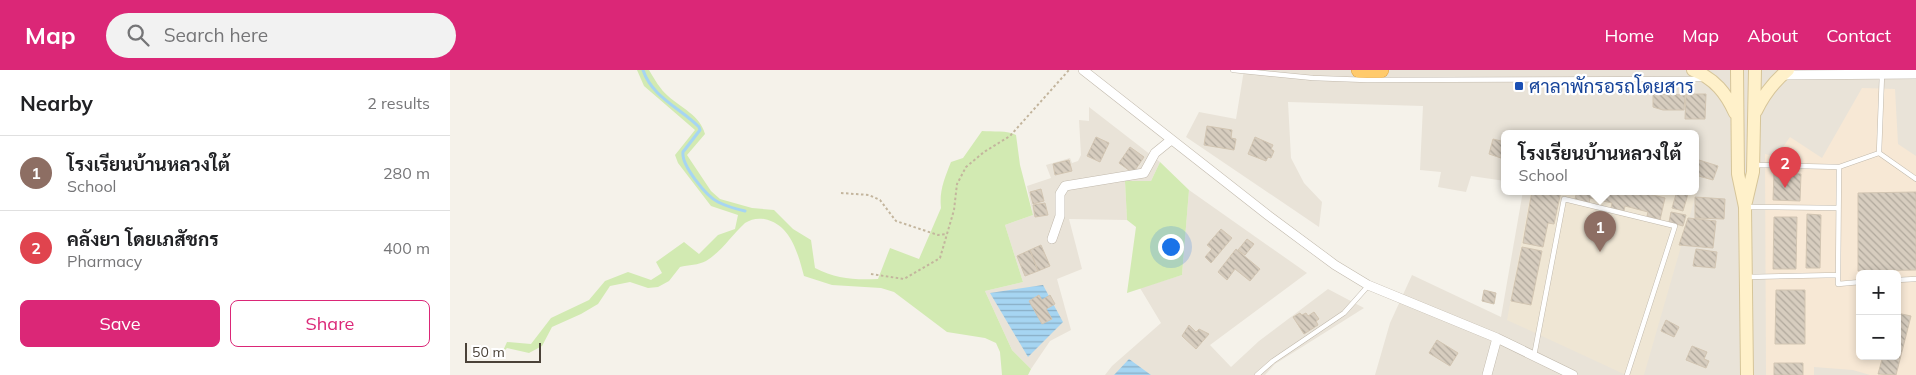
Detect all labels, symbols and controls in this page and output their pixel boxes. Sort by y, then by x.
search box [106,13,456,58]
text: Map [25,20,76,50]
icon: search [124,21,152,49]
text: Search here [164,23,268,47]
text: Home [1604,24,1654,47]
text: Map [1682,24,1719,47]
text: About [1747,24,1798,47]
text: Contact [1826,24,1891,47]
place label: ศาลาพักรอรถโดยสาร [1529,74,1694,98]
marker: ศาลาพักรอรถโดยสาร [1513,80,1525,92]
text: Nearby [20,90,93,116]
text: 2 results [367,93,430,113]
popup [1501,130,1699,195]
text: โรงเรียนบ้านหลวงใต้ [1519,141,1681,165]
pin: 2 [1769,147,1801,188]
text: โรงเรียนบ้านหลวงใต้ [67,152,230,176]
text: 1 [31,163,41,183]
text: 280 m [383,163,430,183]
text: School [1519,165,1568,185]
text: School [67,176,116,196]
pin: 1 [1584,211,1616,252]
text: คลังยา โดยเภสัชกร [67,227,219,251]
your location [1158,234,1184,260]
text: 2 [31,238,41,258]
text: 400 m [383,238,430,258]
text: Pharmacy [67,251,142,271]
map controls [1856,270,1901,360]
button: + [1856,270,1901,315]
button: Save [20,300,220,347]
button: Share [230,300,430,347]
button: − [1856,315,1901,360]
scale bar [465,340,541,363]
text: 50 m [472,343,505,361]

